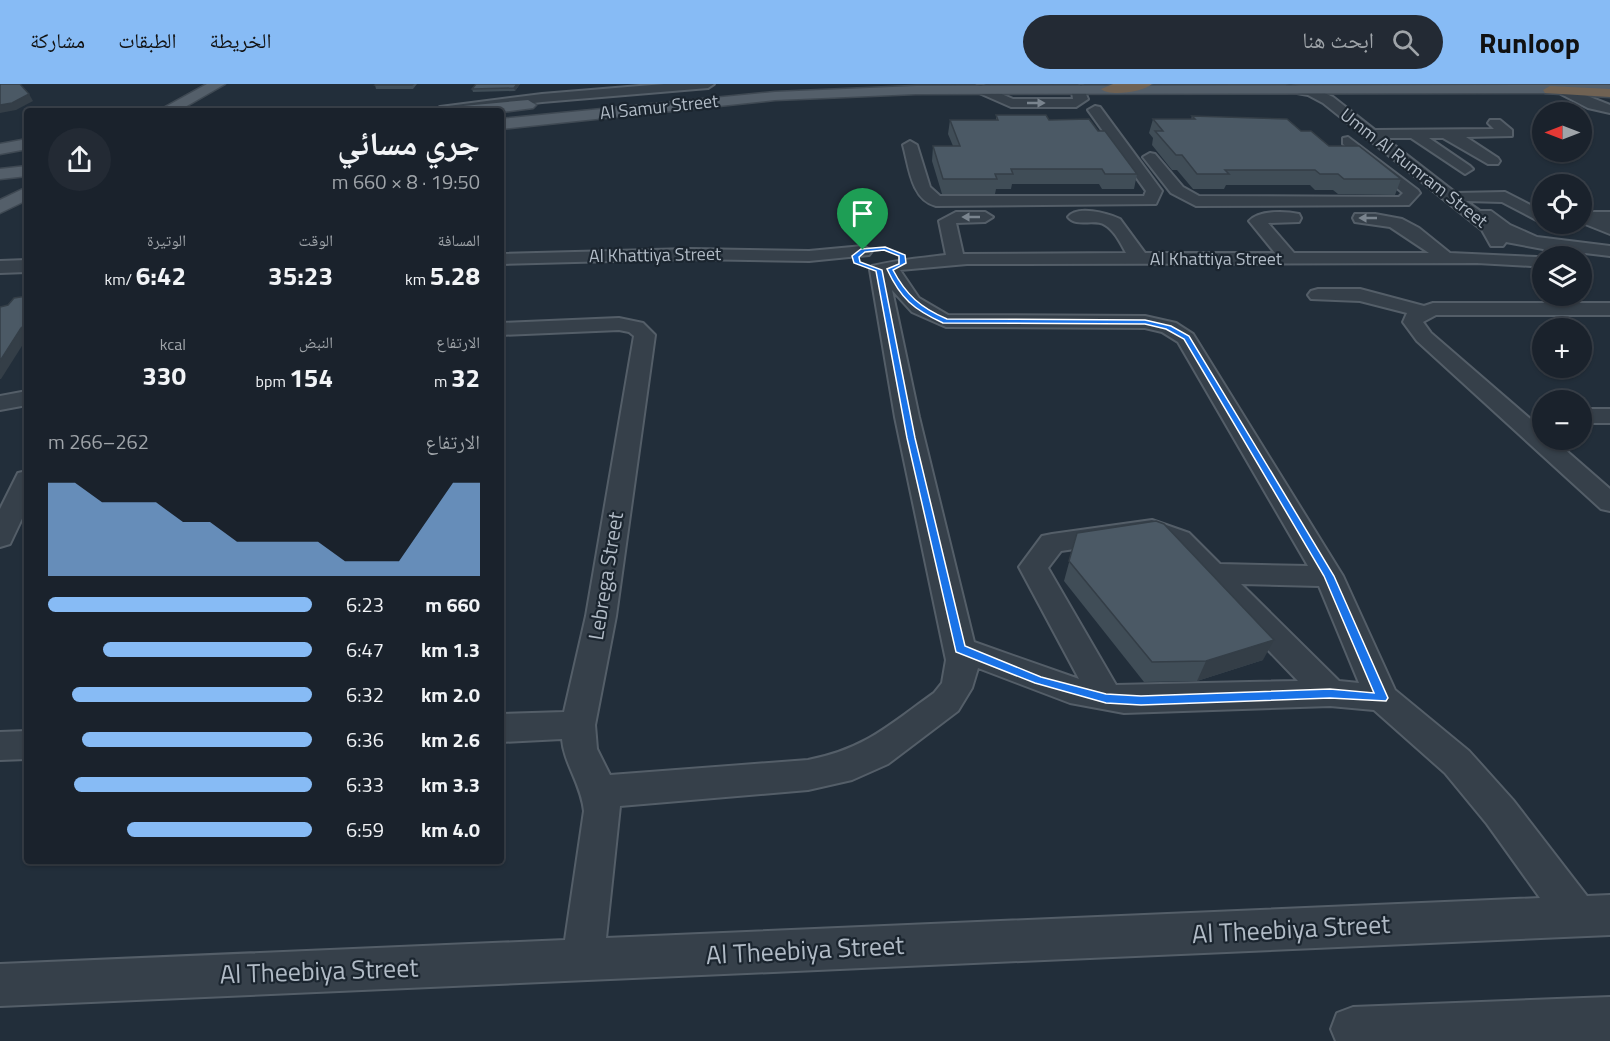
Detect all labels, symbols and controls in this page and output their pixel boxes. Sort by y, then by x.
search box [1023,15,1443,69]
text: Runloop [1479,21,1580,64]
text: ابحث هنا [1302,23,1374,57]
text: مشاركة [30,24,85,56]
text: الطبقات [118,24,177,56]
text: الخريطة [210,24,271,56]
icon: search [1389,26,1422,59]
street label: Al Samur Street [598,87,720,126]
one-way arrow [1026,99,1045,108]
street label: Umm Al Rumram Street [1335,101,1494,234]
north arrow [1532,102,1592,162]
map controls [1532,102,1592,450]
text: جري مسائي [337,118,480,168]
button: share [48,128,111,191]
text: 19:50 · 8 × 660 m [332,166,480,197]
button: locate [1532,174,1592,234]
pin [837,188,888,250]
icon: arrive [846,197,879,230]
one-way arrow [961,212,980,222]
one-way arrow [1359,213,1378,223]
text: الوتيرة [147,228,186,252]
text: الوقت [299,228,333,252]
text: المسافة [438,228,480,252]
street label: Al Khattiya Street [589,240,722,269]
street label: Al Khattiya Street [1150,245,1283,272]
button: layers [1532,246,1592,306]
text: 6:42 [136,256,186,295]
text: 35:23 [268,256,333,295]
text: 5.28 [430,256,480,295]
text: /km [104,267,136,291]
text: km [405,267,430,291]
button: + [1532,318,1592,378]
text: النبض [299,330,333,354]
text: الارتفاع [436,330,480,354]
text: kcal [160,332,186,356]
text: 330 [142,356,186,395]
text: 154 [289,358,333,397]
text: 32 [451,358,480,397]
text: bpm [256,369,289,393]
text: m [434,369,451,393]
button: − [1532,390,1592,450]
text: 262–266 m [48,426,149,457]
text: الارتفاع [425,426,480,457]
street label: Lebrega Street [579,509,631,642]
text: 6:23 [346,589,384,620]
text: 660 m [425,589,480,620]
text: 6:47 [346,634,384,665]
text: 1.3 km [421,634,480,665]
text: 6:32 [346,679,384,710]
text: 2.0 km [421,679,480,710]
text: 6:36 [346,724,384,755]
text: 2.6 km [421,724,480,755]
text: 6:33 [346,769,384,800]
text: 3.3 km [421,769,480,800]
text: 6:59 [346,814,384,845]
text: 4.0 km [421,814,480,845]
street label: Al Theebiya Street [1191,904,1391,953]
street label: Al Theebiya Street [705,925,905,974]
street label: Al Theebiya Street [219,948,419,993]

